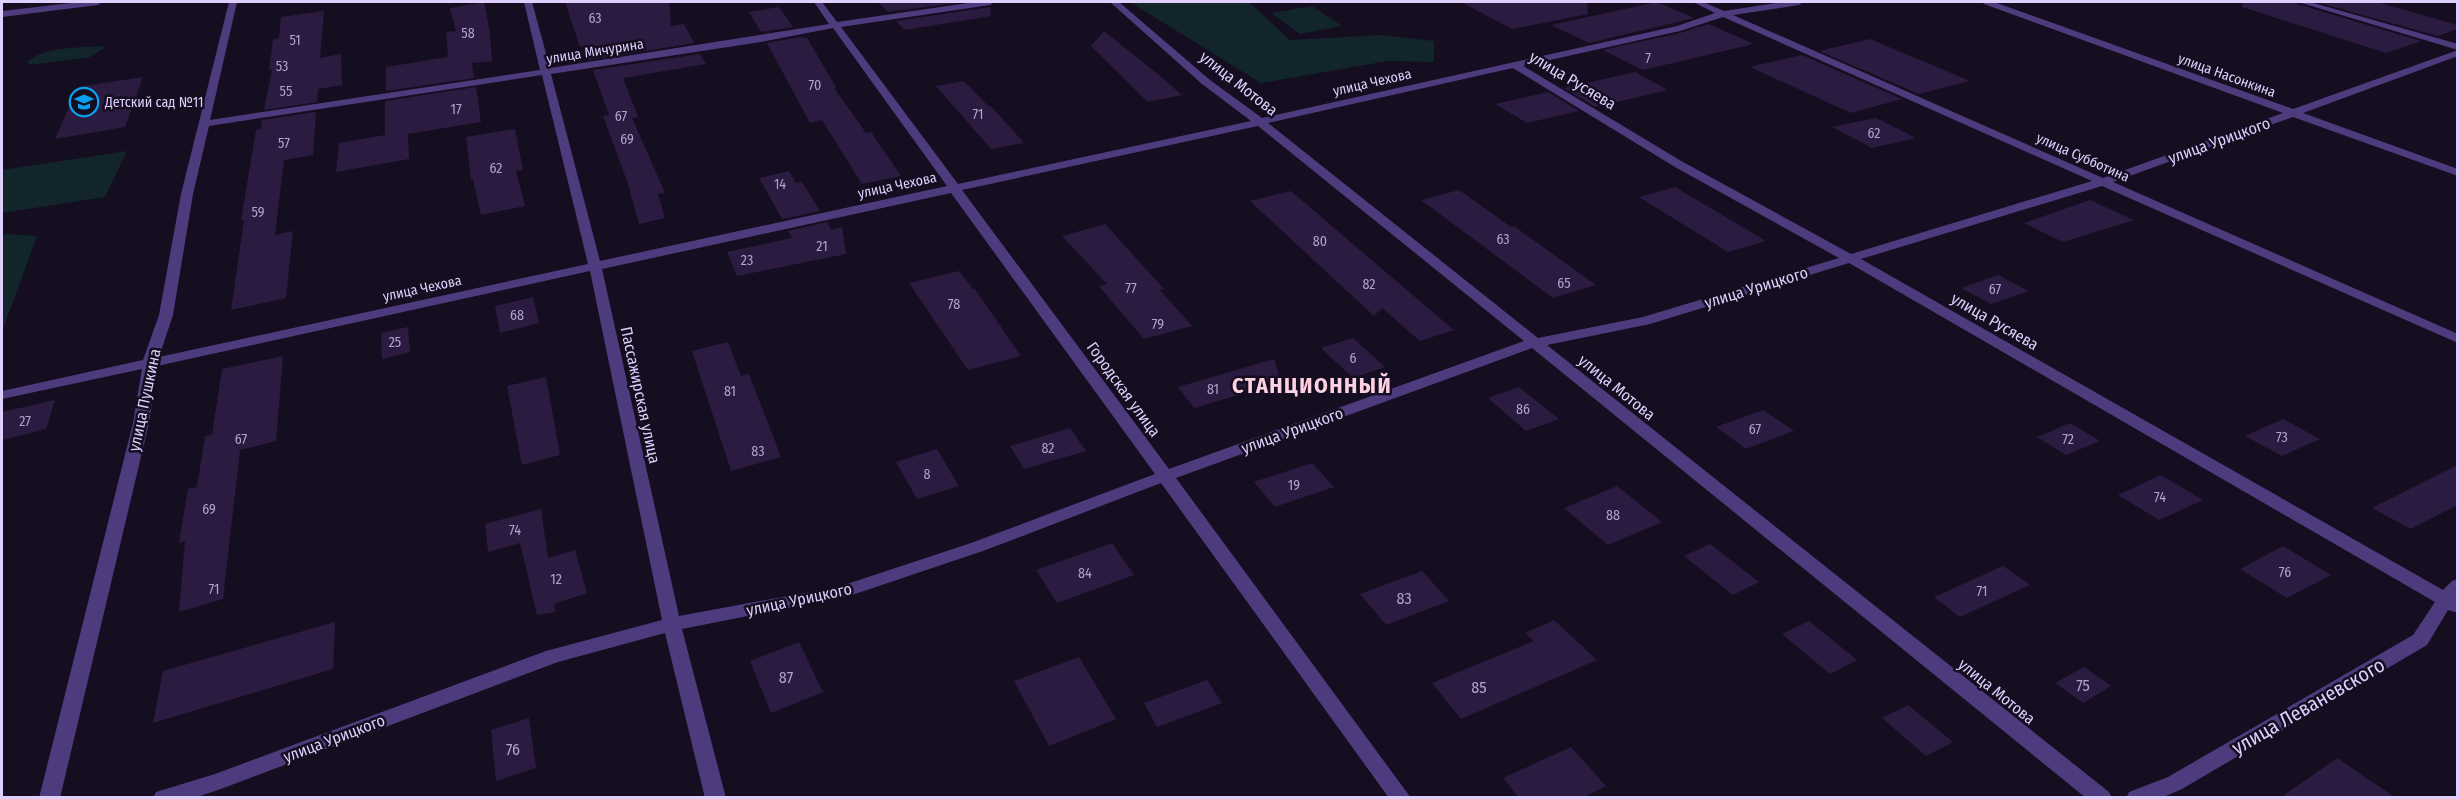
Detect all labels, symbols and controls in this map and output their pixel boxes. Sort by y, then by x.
house number: 63 [588,10,602,27]
house number: 58 [461,25,475,42]
house number: 51 [289,32,301,49]
street label: улица Мичурина [545,35,645,68]
street label: улица Мотова [1196,47,1282,120]
street label: улица Русяева [1526,47,1620,114]
house number: 7 [1645,50,1651,67]
street label: улица Насонкина [2176,50,2278,101]
house number: 53 [276,58,288,75]
street label: улица Чехова [1331,65,1413,100]
house number: 70 [809,77,821,94]
house number: 55 [280,83,292,100]
school or university icon: Детский сад №11 [68,86,100,118]
place label: Детский сад №11 [104,94,203,111]
house number: 17 [450,101,462,118]
house number: 71 [973,106,983,123]
house number: 67 [615,108,627,125]
street label: улица Урицкого [2166,113,2273,168]
house number: 62 [1868,125,1881,142]
street label: улица Субботина [2034,129,2132,186]
house number: 69 [620,131,634,148]
house number: 57 [278,135,290,152]
house number: 62 [490,160,503,177]
street label: улица Чехова [856,169,938,202]
house number: 14 [774,176,786,193]
house number: 59 [251,204,265,221]
house number: 63 [1496,231,1510,248]
house number: 80 [1313,233,1327,250]
house number: 21 [816,238,828,255]
house number: 23 [741,252,753,269]
street label: улица Урицкого [1702,263,1810,312]
street label: улица Чехова [381,272,463,305]
house number: 65 [1557,275,1571,292]
house number: 82 [1362,276,1376,293]
house number: 77 [1125,280,1137,297]
house number: 67 [1989,281,2001,298]
street label: улица Русяева [1948,289,2042,354]
house number: 78 [948,296,960,313]
house number: 68 [510,307,524,324]
house number: 79 [1152,316,1164,333]
street label: Пассажирская улица [617,325,664,466]
house number: 25 [389,334,401,351]
street label: Городская улица [1083,338,1164,441]
street label: улица Пушкина [124,347,165,453]
house number: 6 [1350,350,1357,367]
street label: улица Мотова [1574,351,1659,424]
district label: СТАНЦИОННЫЙ [1232,372,1392,399]
house number: 81 [1207,381,1219,398]
house number: 81 [724,383,736,400]
house number: 86 [1516,401,1530,418]
street label: улица Урицкого [1239,403,1346,458]
house number: 27 [19,413,31,430]
house number: 67 [1749,421,1761,438]
house number: 73 [2276,429,2288,446]
house number: 67 [235,431,247,448]
house number: 72 [2062,431,2074,448]
house number: 82 [1041,440,1055,457]
house number: 83 [751,443,765,460]
house number: 8 [924,466,931,483]
house number: 19 [1288,477,1300,494]
house number: 74 [2154,489,2166,506]
house number: 69 [202,501,216,518]
house number: 88 [1606,507,1620,524]
house number: 74 [509,522,521,539]
house number: 76 [2279,564,2291,581]
house number: 84 [1078,565,1092,582]
house number: 12 [550,571,562,588]
street label: улица Урицкого [745,579,854,620]
house number: 71 [209,581,219,598]
house number: 71 [1977,583,1987,600]
house number: 83 [1396,589,1412,608]
street label: улица Леваневского [2227,652,2389,760]
street label: улица Мотова [1954,655,2039,728]
house number: 87 [779,668,794,687]
house number: 75 [2076,676,2090,695]
house number: 85 [1471,678,1487,697]
street label: улица Урицкого [281,710,388,767]
house number: 76 [506,740,520,759]

